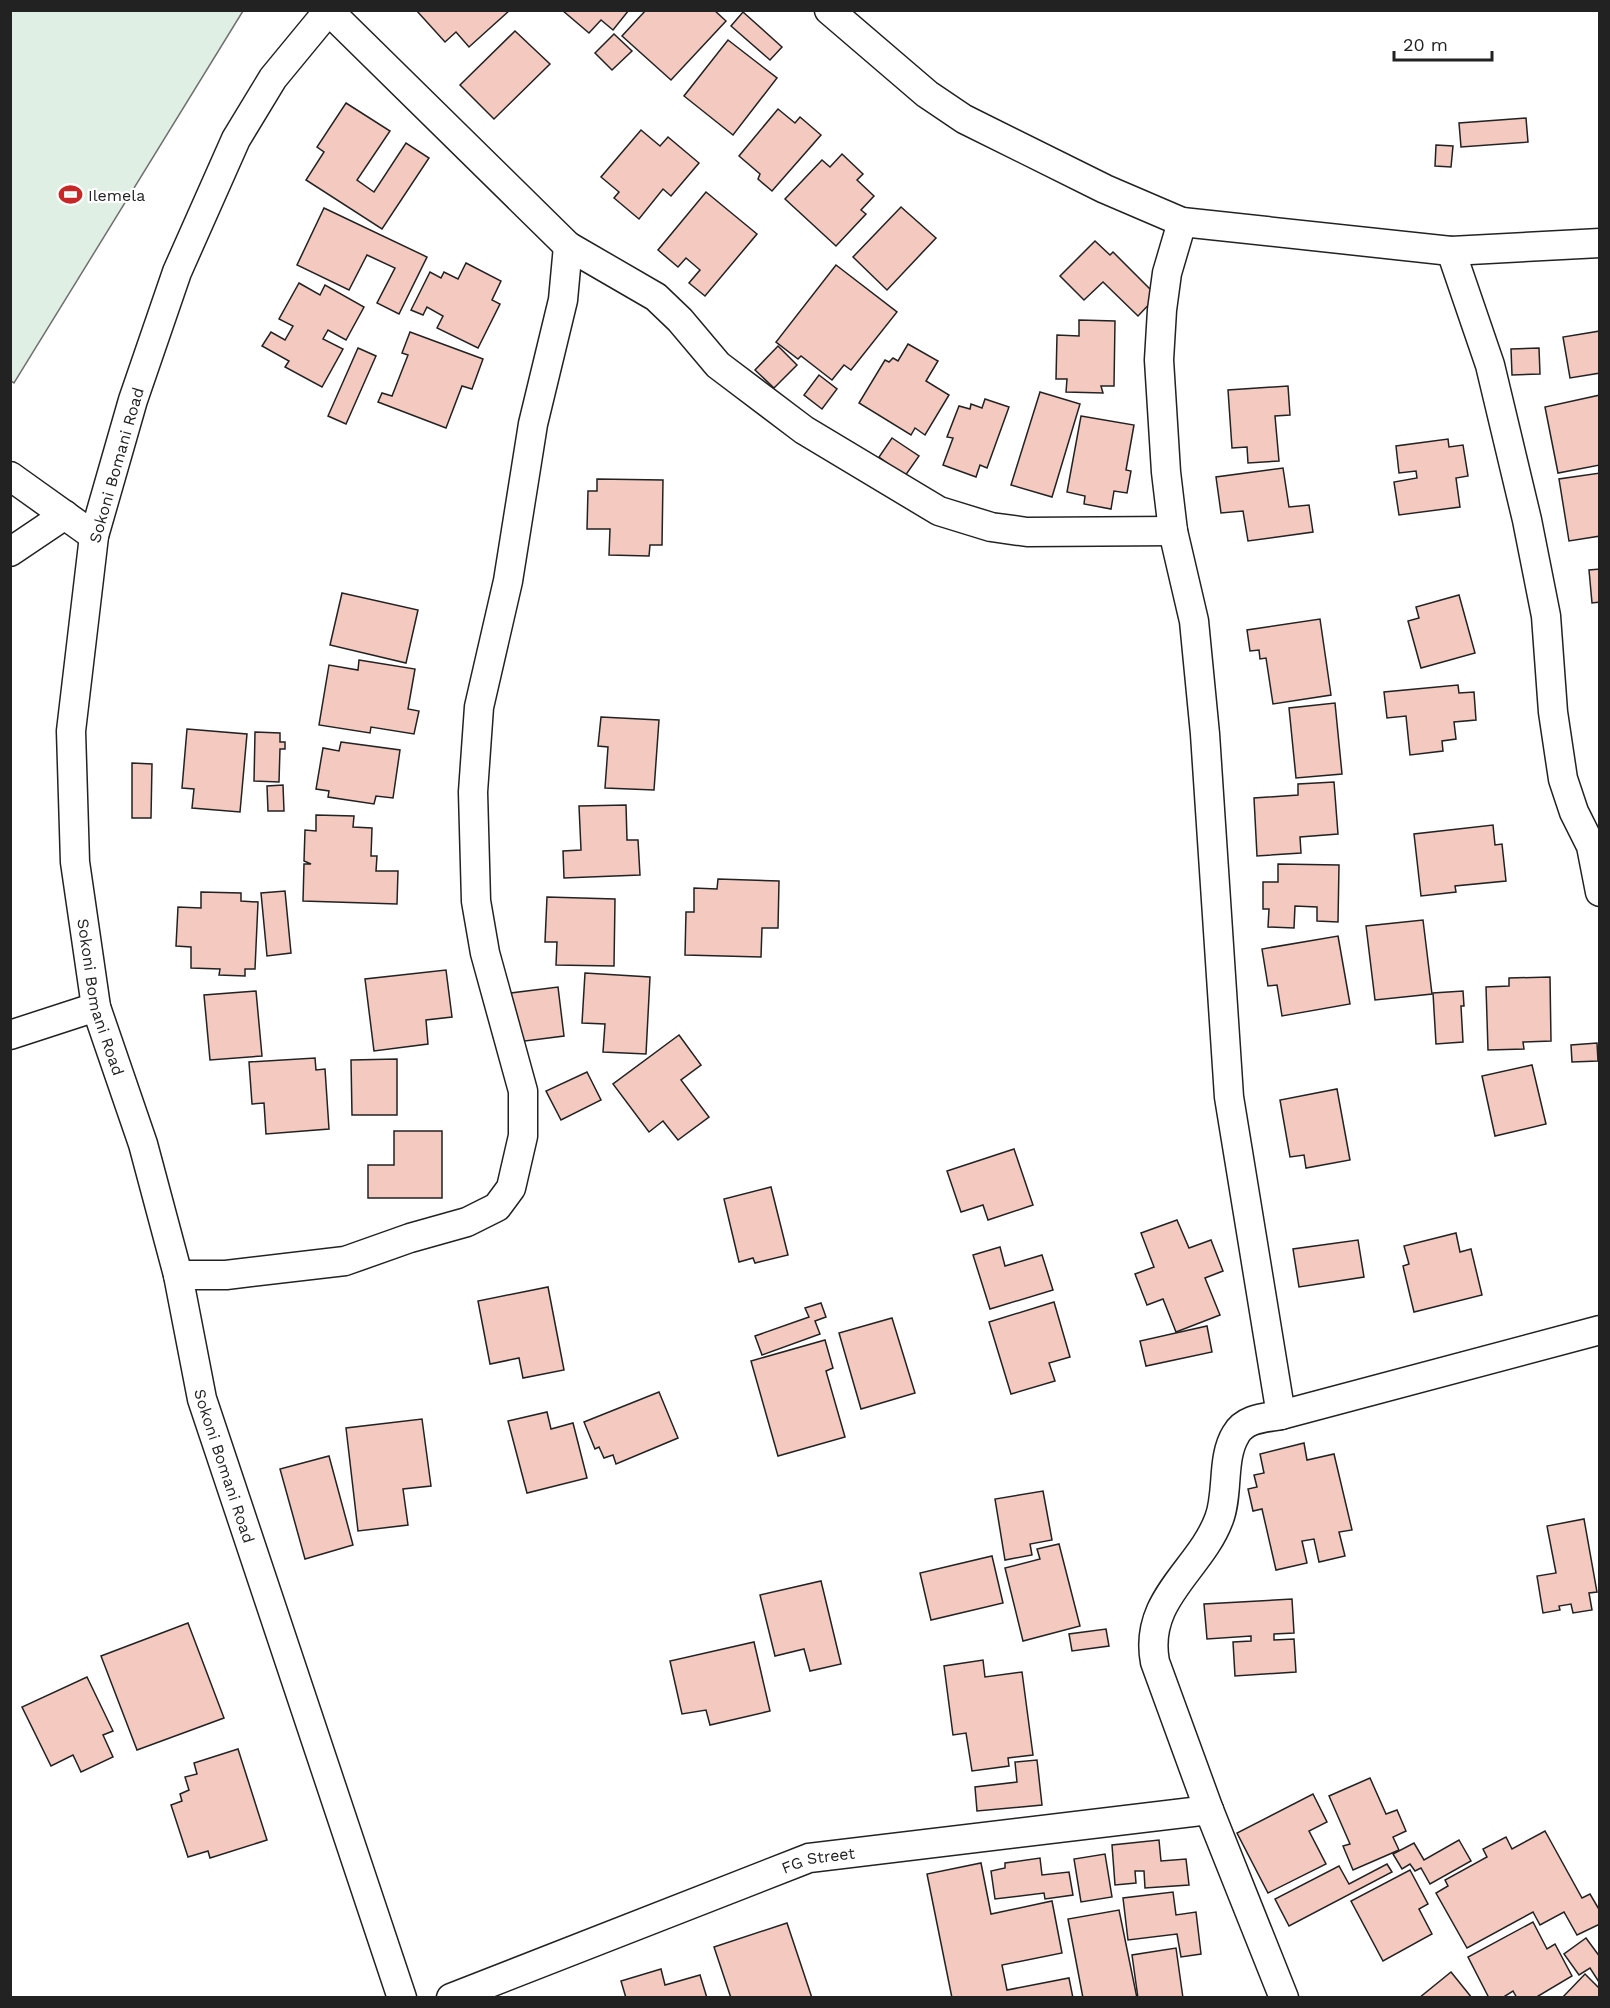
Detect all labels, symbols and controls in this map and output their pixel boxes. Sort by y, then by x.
scale bar [1394,24,1492,62]
text: 20 m [1403,34,1448,55]
sports icon: Ilemela [57,182,83,208]
place label: Ilemela [88,186,145,205]
street label: Sokoni Bomani Road [85,385,148,545]
street label: Sokoni Bomani Road [73,917,128,1078]
street label: Sokoni Bomani Road [190,1388,258,1545]
street label: FG Street [779,1844,856,1878]

